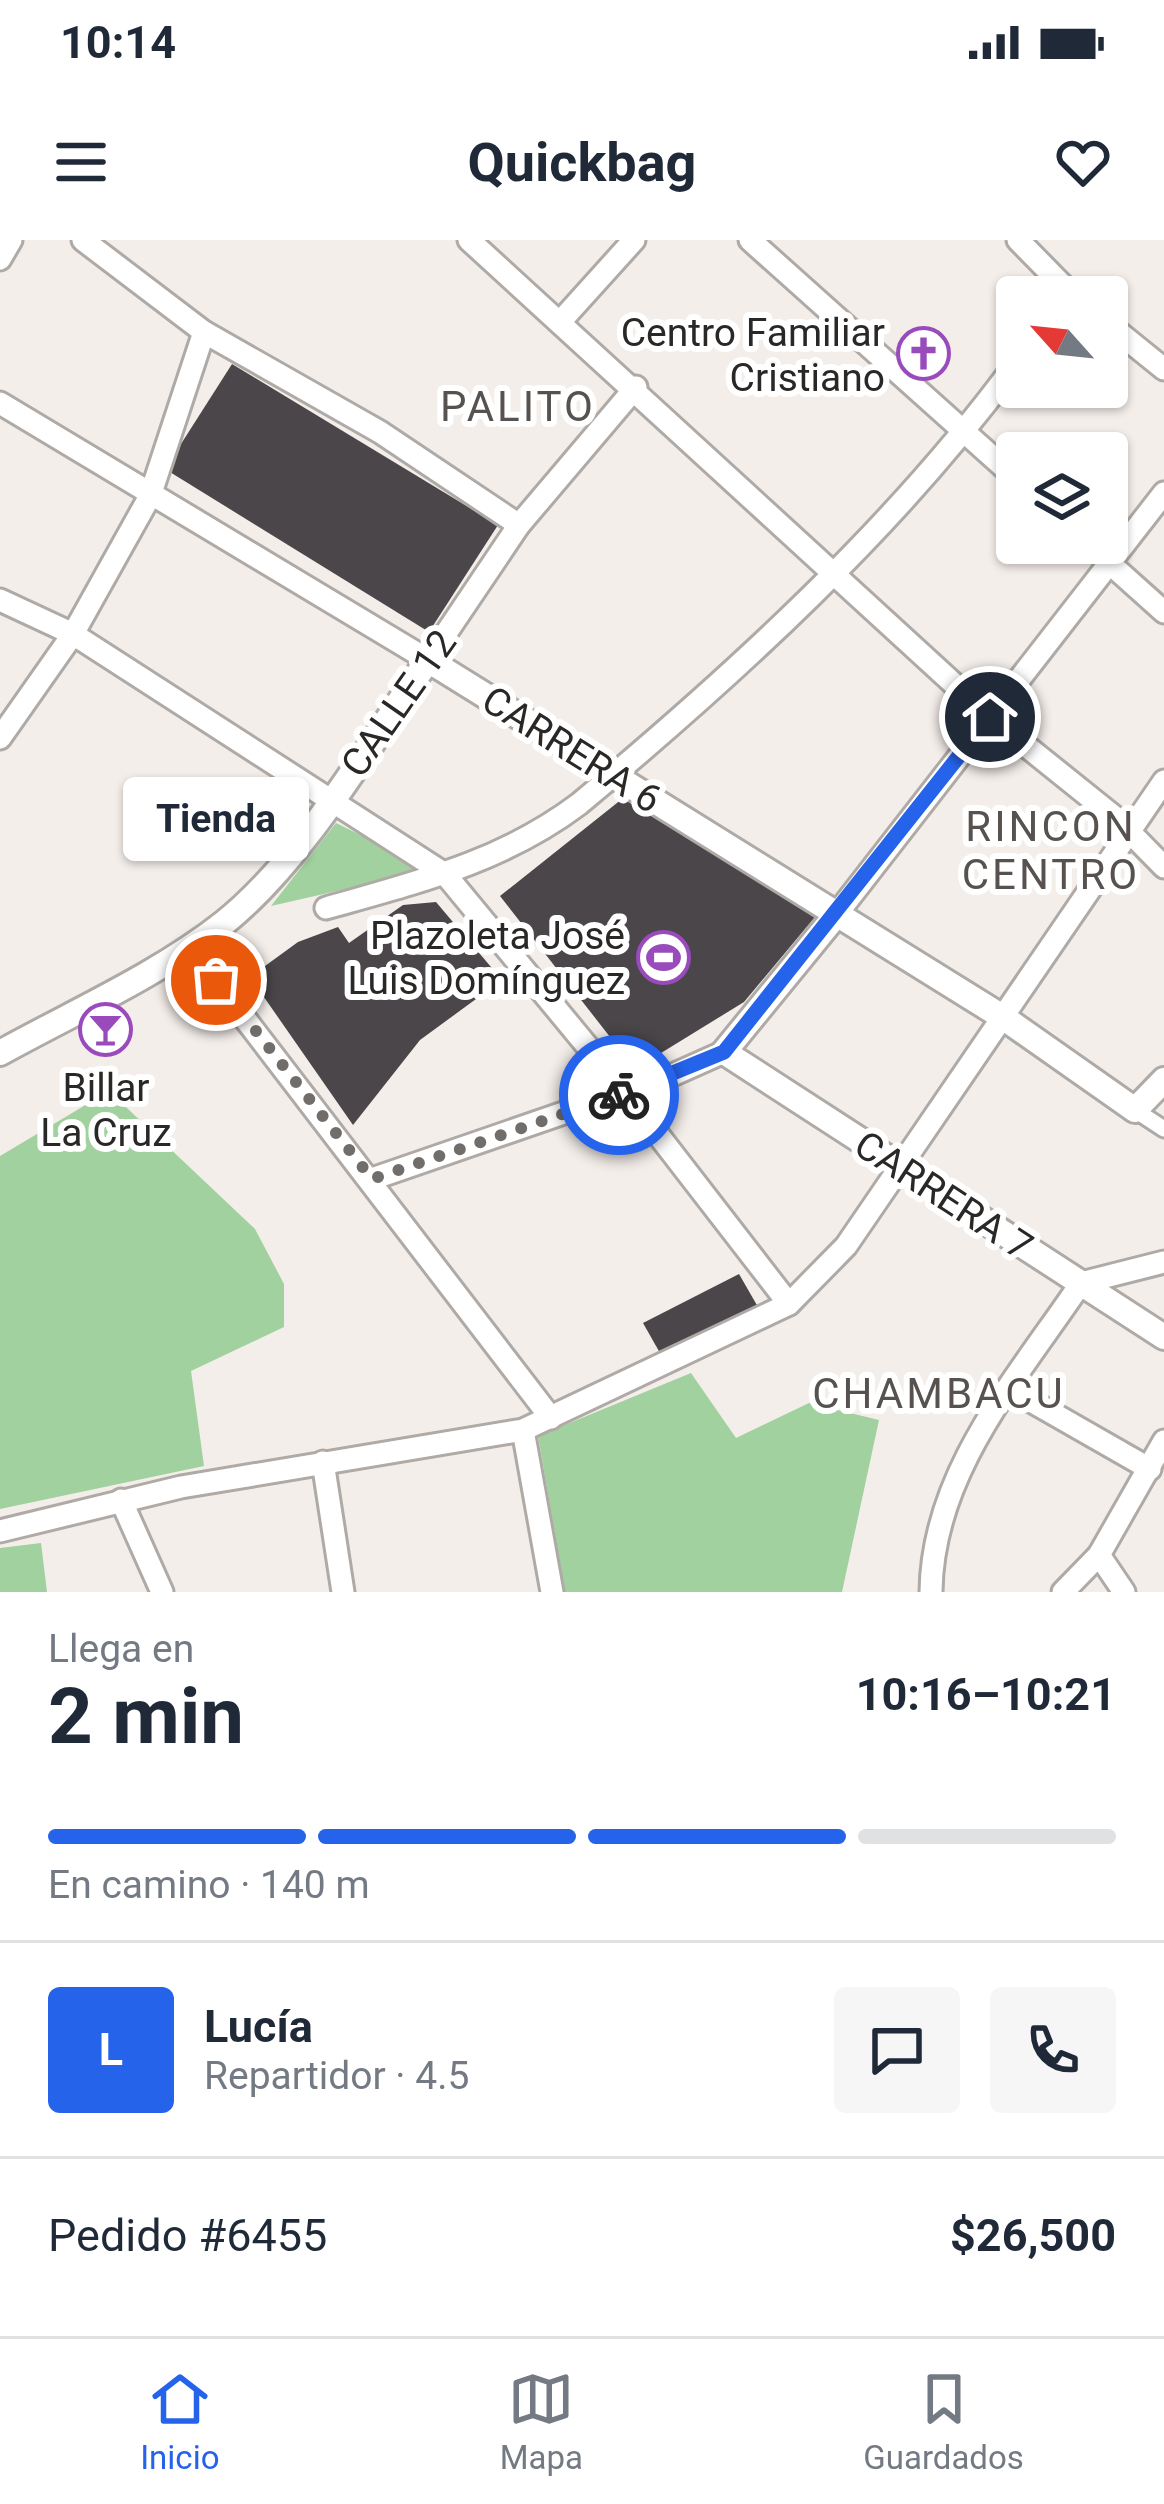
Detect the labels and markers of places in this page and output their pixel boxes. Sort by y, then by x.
place label: Centro Familiar Cristiano [621,310,885,401]
church icon: Centro Familiar Cristiano [896,326,952,382]
pin [939,666,1041,768]
callout: Tienda [123,776,309,860]
place label: Plazoleta José Luis Domínguez [347,913,625,1004]
pin [165,929,267,1031]
sports icon: Plazoleta José Luis Domínguez [636,929,692,985]
bar icon: Billar La Cruz [78,1002,134,1058]
place label: Billar La Cruz [40,1065,172,1156]

